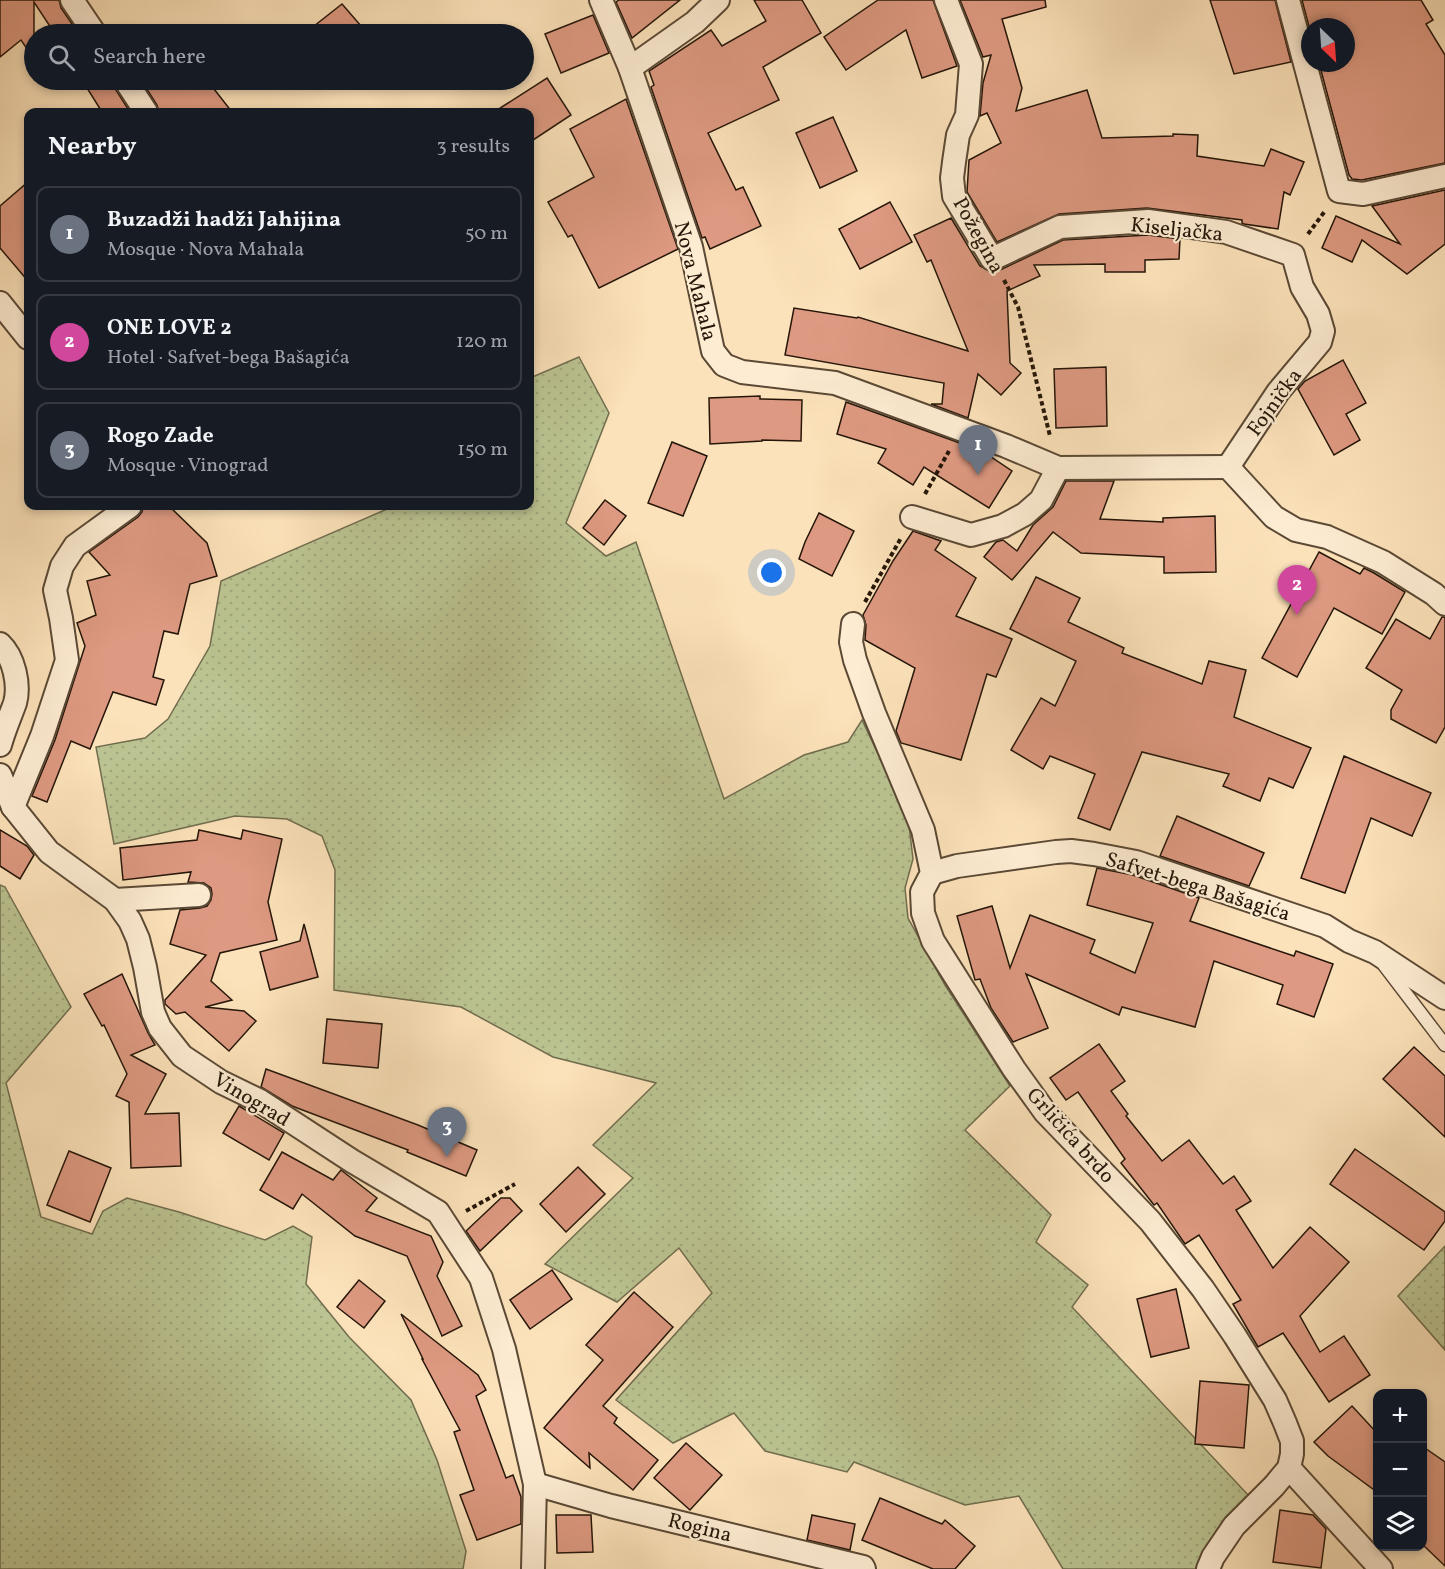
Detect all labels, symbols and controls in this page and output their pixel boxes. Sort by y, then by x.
north arrow [1301,18,1355,72]
search box [24,24,534,90]
icon: search [45,41,78,74]
text: Search here [93,42,206,73]
text: Nearby [48,129,137,165]
text: 3 results [436,133,510,161]
street label: Požegina [945,192,1011,279]
text: Buzadži hadži Jahijina [107,205,341,236]
street label: Kiseljačka [1129,211,1225,250]
street label: Nova Mahala [666,219,723,344]
text: 1 [65,220,74,248]
text: 50 m [465,220,508,248]
text: Mosque · Nova Mahala [107,236,304,264]
text: ONE LOVE 2 [107,313,232,344]
text: 2 [64,328,75,356]
text: 120 m [456,328,508,356]
text: Hotel · Safvet-bega Bašagića [107,344,350,372]
street label: Fojnička [1241,363,1310,443]
text: Rogo Zade [107,421,214,452]
pin: 1 [958,426,998,475]
text: 3 [64,436,75,464]
text: 150 m [457,436,508,464]
text: Mosque · Vinograd [107,452,269,480]
your location [757,558,786,587]
pin: 2 [1278,566,1316,615]
street label: Safvet-bega Bašagića [1102,846,1294,929]
street label: Vinograd [207,1066,295,1135]
street label: Grličića brdo [1019,1082,1121,1190]
pin: 3 [428,1108,466,1157]
map controls [1373,1389,1427,1551]
button: + [1373,1389,1427,1443]
button: − [1373,1443,1427,1497]
button: layers [1373,1497,1427,1551]
street label: Rogina [665,1507,735,1550]

